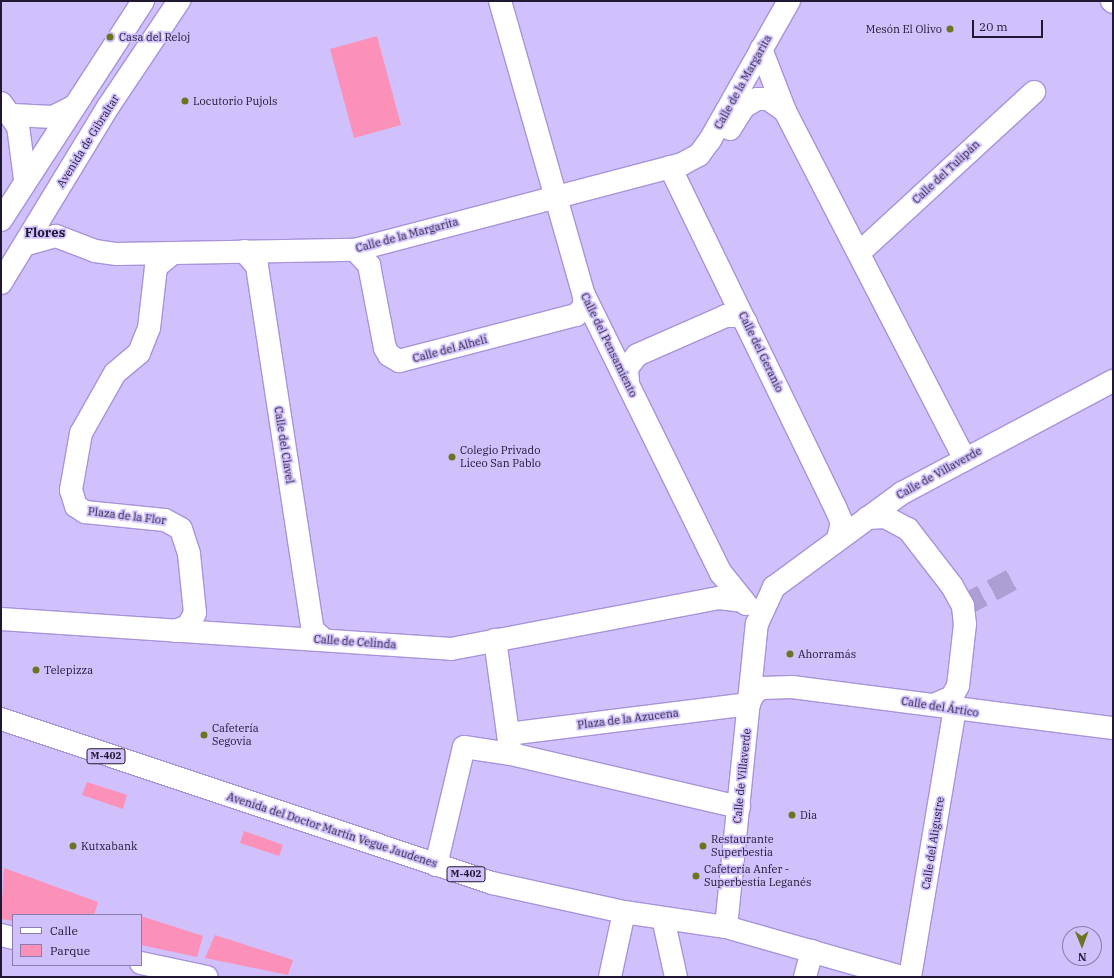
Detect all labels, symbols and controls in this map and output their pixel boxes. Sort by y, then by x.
scale bar [974,12,1045,38]
text: 20 m [979,19,1008,34]
place label: Mesón El Olivo [866,22,942,36]
marker: Mesón El Olivo [945,24,955,34]
place label: Casa del Reloj [119,30,190,44]
marker: Casa del Reloj [104,31,116,43]
street label: Calle de la Margarita [712,33,774,131]
street label: Avenida de Gibraltar [54,92,122,190]
place label: Locutorio Pujols [193,94,277,108]
marker: Locutorio Pujols [180,96,190,106]
street label: Calle del Tulipán [910,138,982,206]
street label: Calle de la Margarita [354,215,460,255]
district label: Flores [25,225,65,241]
street label: Calle del Pensamiento [578,291,640,399]
street label: Calle del Geranio [736,310,786,394]
street label: Calle del Alhelí [411,333,489,365]
street label: Calle del Clavel [271,406,297,484]
place label: Colegio Privado Liceo San Pablo [460,444,541,470]
street label: Calle de Villaverde [894,444,984,502]
marker: Colegio Privado Liceo San Pablo [447,452,457,462]
street label: Plaza de la Flor [87,505,167,527]
street label: Calle de Celinda [313,633,397,651]
place label: Ahorramás [798,647,856,661]
marker: Ahorramás [785,649,795,659]
place label: Telepizza [44,663,93,677]
marker: Telepizza [31,665,41,675]
street label: Calle del Ártico [900,694,980,720]
street label: Plaza de la Azucena [577,706,679,732]
place label: Cafetería Segovia [212,722,259,748]
street label: Calle de Villaverde [730,728,754,824]
marker: Cafetería Segovia [199,730,209,740]
road number: M-402 [86,748,126,764]
street label: Avenida del Doctor Martín Vegue Jaudenes [225,790,439,870]
street label: Calle del Aligustre [919,796,947,890]
place label: Dia [800,808,817,822]
marker: Dia [787,810,797,820]
place label: Restaurante Superbestia [711,833,774,859]
place label: Kutxabank [81,839,137,853]
marker: Kutxabank [68,841,78,851]
marker: Restaurante Superbestia [698,841,708,851]
place label: Cafetería Anfer - Superbestia Leganés [704,863,811,889]
road number: M-402 [446,866,486,882]
marker: Cafetería Anfer - Superbestia Leganés [691,871,701,881]
legend [12,914,142,966]
text: Calle [50,923,78,938]
north arrow [1062,926,1102,966]
text: Parque [50,943,90,958]
text: N [1078,950,1087,964]

